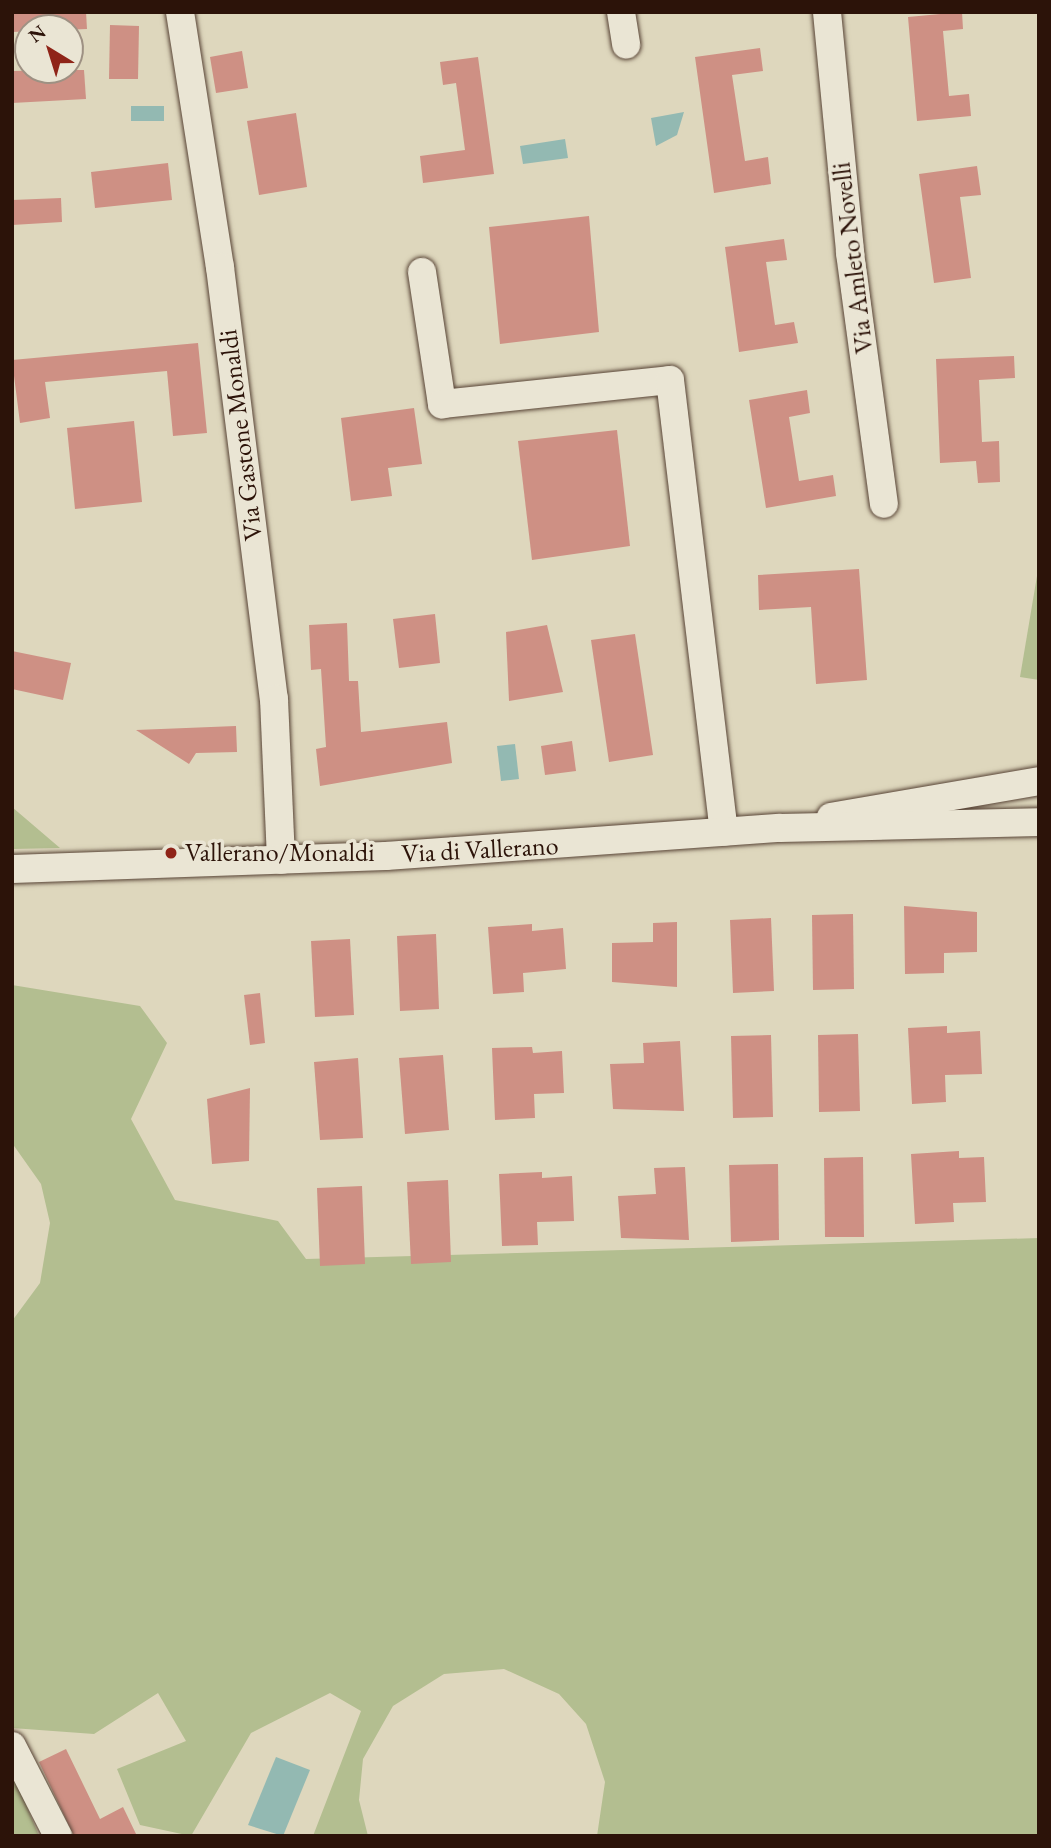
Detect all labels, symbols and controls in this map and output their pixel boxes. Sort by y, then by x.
north arrow [14,14,84,84]
text: N [23,19,51,48]
street label: Via Amleto Novelli [826,161,880,355]
street label: Via Gastone Monaldi [213,328,269,542]
street label: Via di Vallerano [401,830,559,870]
place label: Vallerano/Monaldi [185,837,375,869]
marker: Vallerano/Monaldi [163,845,179,861]

